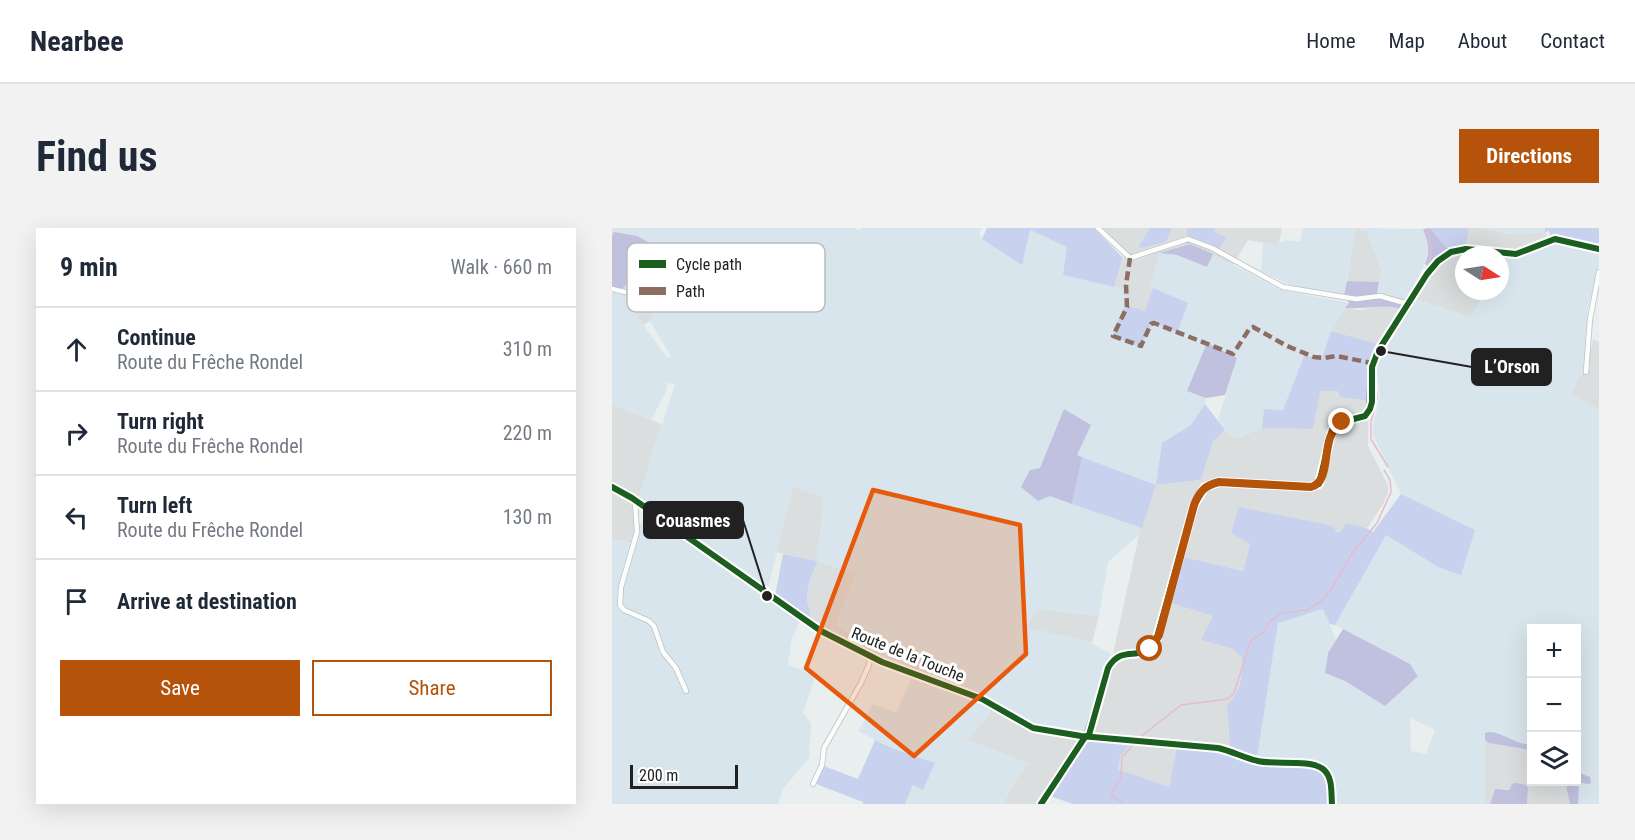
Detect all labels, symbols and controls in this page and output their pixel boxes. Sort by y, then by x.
text: Nearbee [30,25,124,58]
text: Home [1306,29,1356,53]
text: Map [1389,29,1425,53]
text: About [1458,29,1507,53]
text: Contact [1540,29,1605,53]
button: Directions [1459,129,1599,183]
text: Find us [36,132,157,181]
legend [627,243,825,312]
north arrow [1455,246,1509,300]
text: 9 min [60,252,118,282]
text: Walk · 660 m [451,255,552,279]
text: Cycle path [676,255,742,274]
text: Path [676,282,705,301]
text: Continue [117,325,196,350]
icon: ahead [60,333,93,366]
text: 310 m [503,337,552,361]
callout: L’Orson [1472,349,1551,385]
text: Route du Frêche Rondel [117,350,303,374]
text: L’Orson [1484,356,1540,377]
route end [1328,408,1354,434]
text: Turn right [117,409,204,434]
icon: right [60,417,93,450]
text: 220 m [503,421,552,445]
text: Route du Frêche Rondel [117,434,303,458]
text: Turn left [117,493,192,518]
icon: left [60,501,93,534]
callout: Couasmes [644,502,743,538]
text: 130 m [503,505,552,529]
text: Couasmes [656,510,730,531]
text: Route du Frêche Rondel [117,518,303,542]
icon: arrive [60,585,93,618]
text: Arrive at destination [117,589,297,614]
street label: Route de la Touche [849,623,967,686]
map controls [1527,624,1581,786]
button: + [1527,624,1581,678]
route start [1136,635,1162,661]
button: Save [60,660,300,716]
button: Share [312,660,552,716]
button: − [1527,678,1581,732]
button: layers [1527,732,1581,786]
scale bar [630,762,738,790]
text: 200 m [639,766,678,785]

